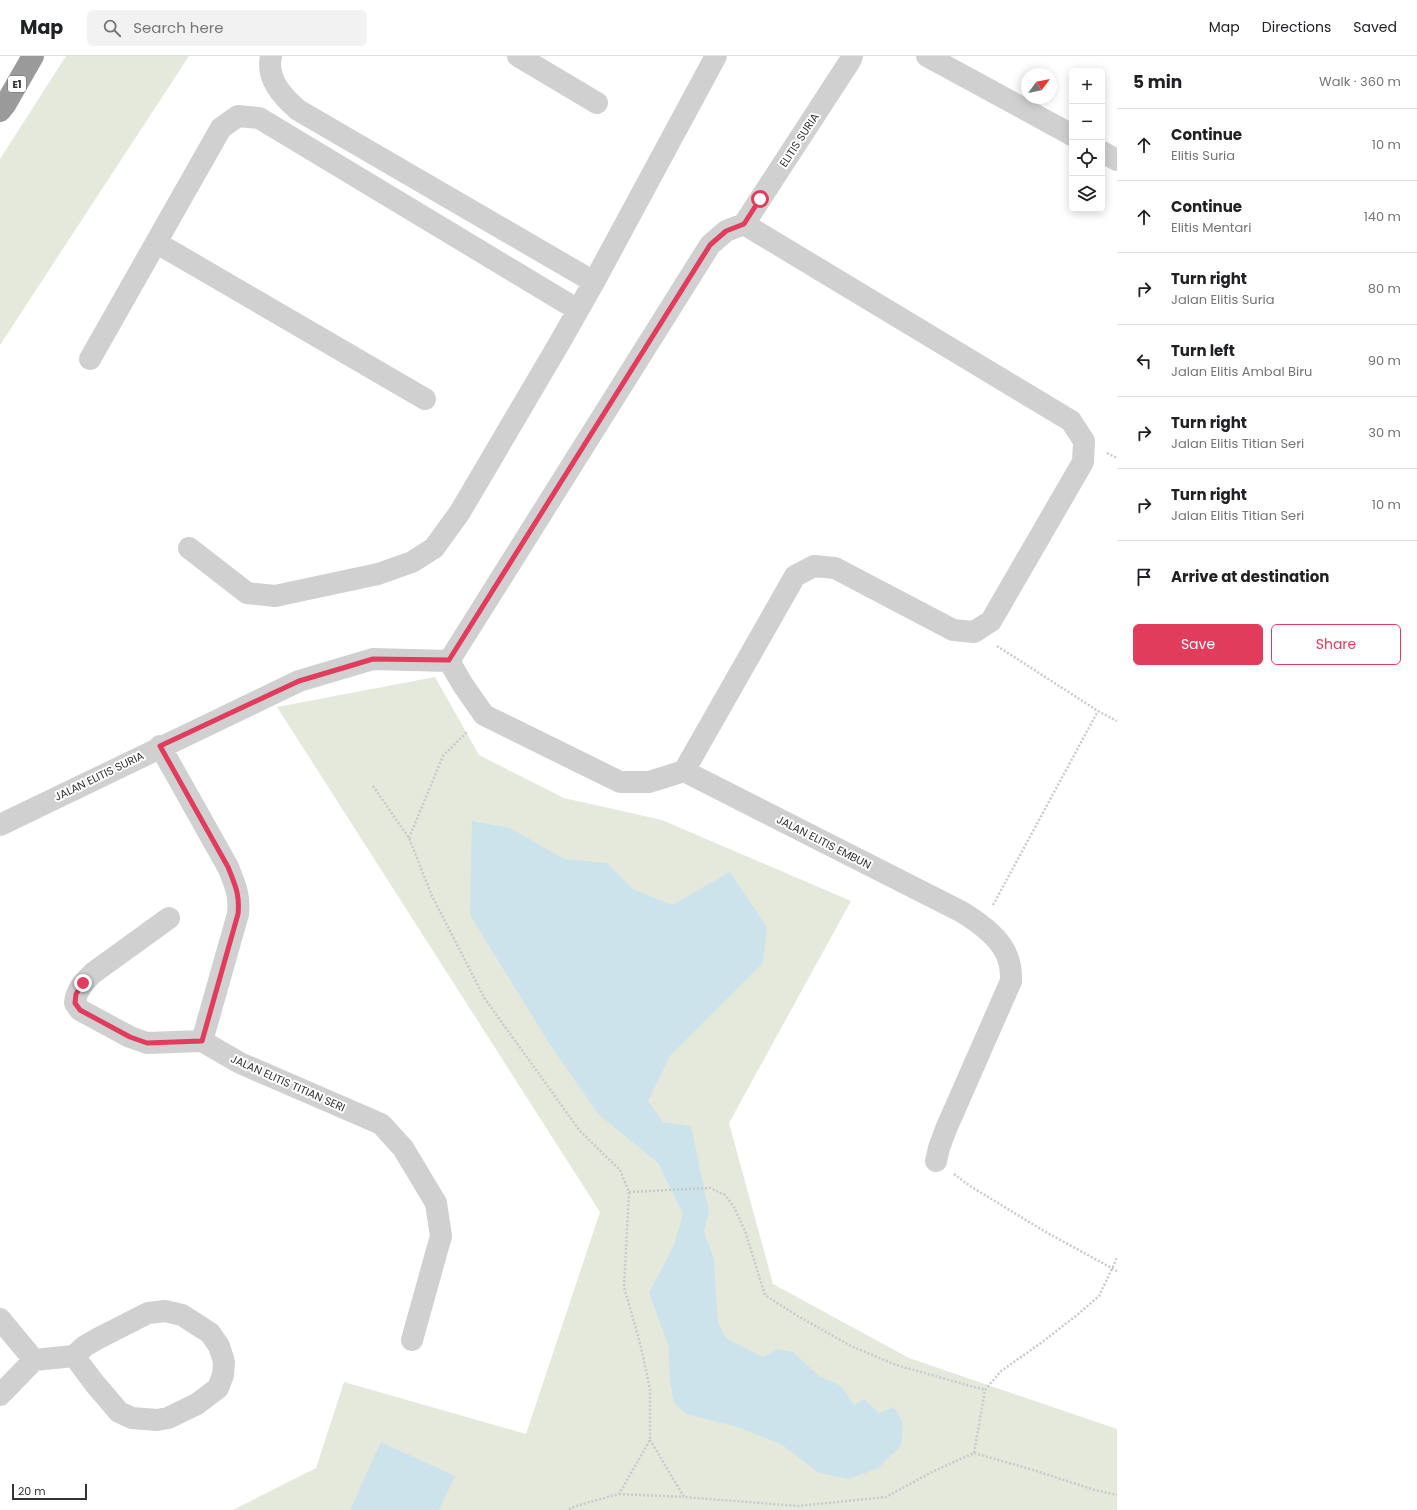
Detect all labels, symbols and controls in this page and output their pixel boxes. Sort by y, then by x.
search box [87,10,367,46]
text: Map [20,14,63,41]
icon: search [101,17,123,39]
text: Search here [133,17,224,38]
text: Map [1209,17,1240,37]
text: Directions [1262,17,1331,37]
text: Saved [1353,17,1397,37]
north arrow [1021,68,1057,104]
map controls [1069,68,1105,212]
button: + [1069,68,1105,104]
text: 5 min [1133,70,1182,94]
text: Walk · 360 m [1319,72,1401,91]
road number: E1 [8,76,26,92]
button: − [1069,104,1105,140]
street label: ELITIS SURIA [775,109,823,170]
text: Continue [1171,124,1242,145]
icon: ahead [1133,134,1155,156]
text: 10 m [1372,135,1401,154]
button: locate [1069,140,1105,176]
text: Elitis Suria [1171,146,1235,165]
button: layers [1069,176,1105,212]
route start [751,190,769,208]
text: Continue [1171,196,1242,217]
icon: ahead [1133,206,1155,228]
text: 140 m [1364,207,1401,226]
text: Elitis Mentari [1171,218,1251,237]
text: Turn right [1171,268,1247,289]
icon: right [1133,278,1155,300]
text: 80 m [1368,279,1401,298]
text: Jalan Elitis Suria [1171,290,1275,309]
text: Turn left [1171,340,1235,361]
icon: left [1133,350,1155,372]
text: 90 m [1368,351,1401,370]
text: Jalan Elitis Ambal Biru [1171,362,1312,381]
text: Turn right [1171,412,1247,433]
icon: right [1133,422,1155,444]
text: 30 m [1368,423,1401,442]
text: Jalan Elitis Titian Seri [1171,434,1304,453]
text: Turn right [1171,484,1247,505]
icon: right [1133,494,1155,516]
text: 10 m [1372,495,1401,514]
text: Jalan Elitis Titian Seri [1171,506,1304,525]
icon: arrive [1133,566,1155,588]
text: Arrive at destination [1171,566,1329,587]
button: Save [1133,624,1263,665]
button: Share [1271,624,1401,665]
street label: JALAN ELITIS SURIA [51,747,147,805]
street label: JALAN ELITIS EMBUN [774,811,874,873]
route end [74,974,92,992]
street label: JALAN ELITIS TITIAN SERI [228,1050,348,1116]
scale bar [12,1482,87,1501]
text: 20 m [18,1483,46,1499]

